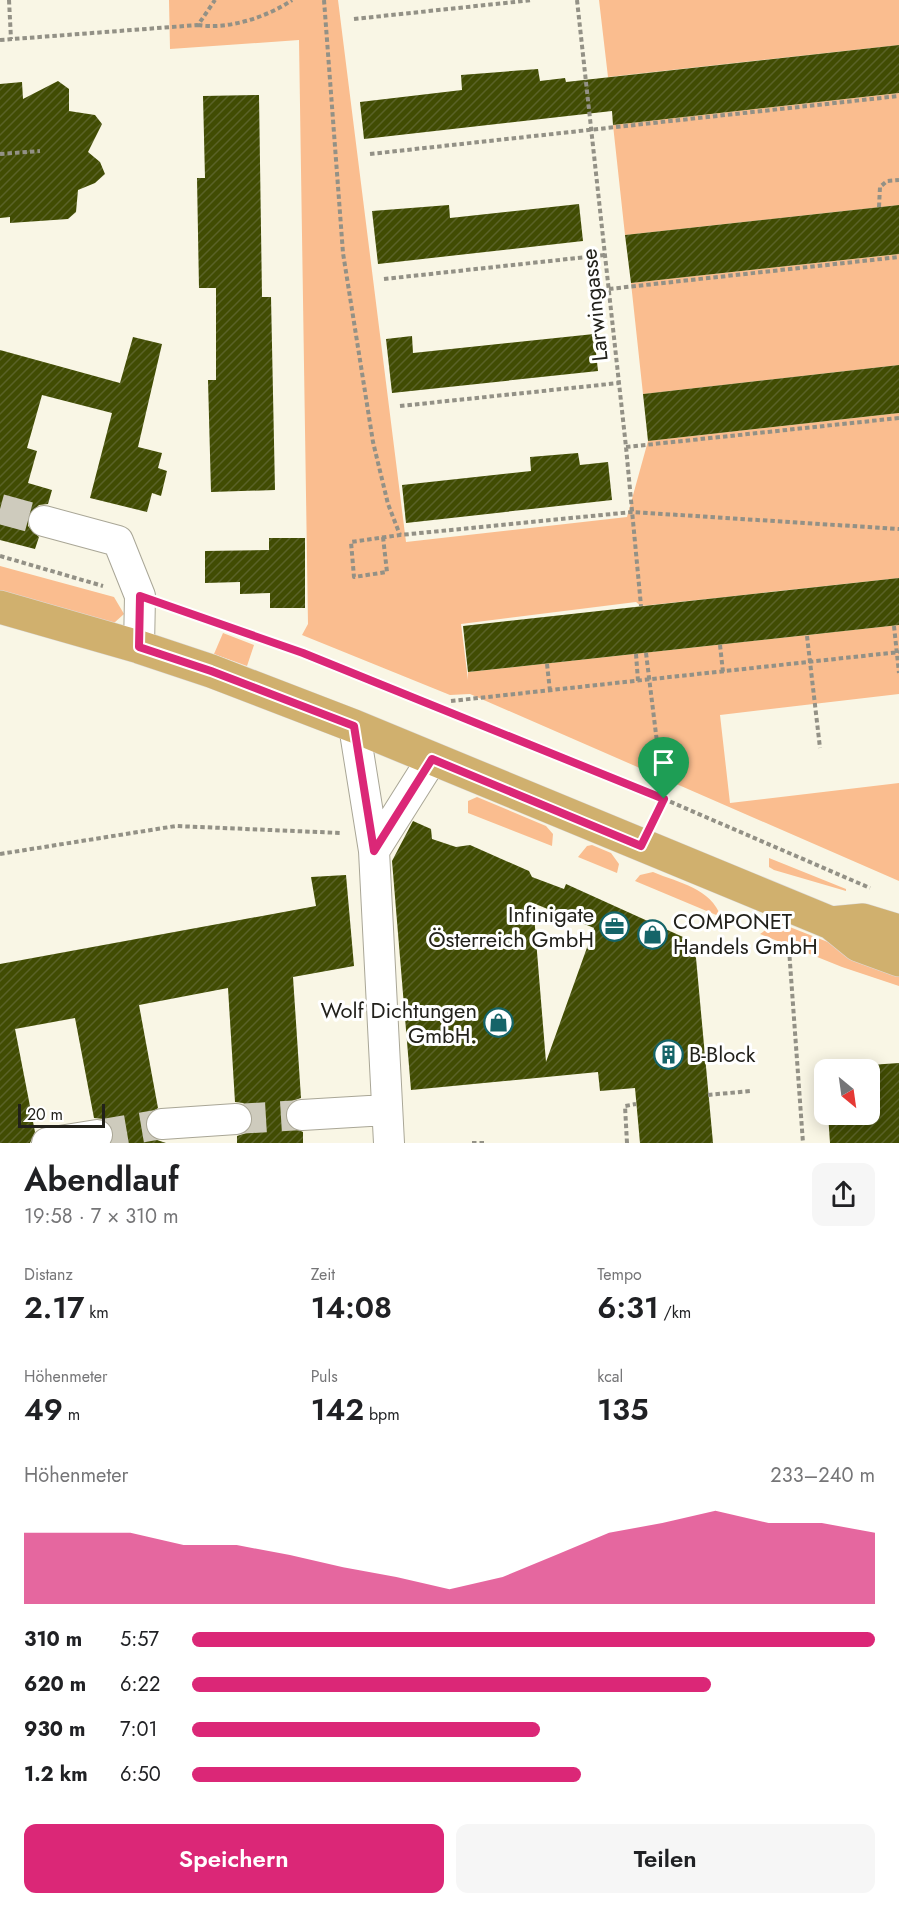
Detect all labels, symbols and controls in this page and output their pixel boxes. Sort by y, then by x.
street label: Larwingasse [572,247,616,363]
pin [638,737,689,799]
icon: arrive [647,746,680,779]
place label: Infinigate Österreich GmbH [428,898,594,955]
place label: COMPONET Handels GmbH [673,905,818,962]
office icon: Infinigate Österreich GmbH [599,911,631,943]
shop icon: COMPONET Handels GmbH [636,918,668,950]
place label: Wolf Dichtungen GmbH. [320,994,477,1051]
shop icon: Wolf Dichtungen GmbH. [482,1007,514,1039]
building icon: B-Block [652,1038,684,1070]
place label: B-Block [689,1038,756,1070]
north arrow [814,1059,880,1125]
map controls [814,1059,880,1125]
scale bar [18,1101,105,1128]
text: 20 m [27,1103,63,1126]
text: Abendlauf [24,1156,179,1203]
button: share [812,1163,875,1226]
text: 19:58 · 7 × 310 m [24,1202,179,1231]
text: Distanz [24,1263,73,1286]
text: Zeit [311,1263,335,1286]
text: Tempo [597,1263,642,1286]
text: 2.17 [24,1286,84,1329]
text: 14:08 [311,1286,392,1329]
text: 6:31 [597,1286,659,1329]
text: km [84,1301,109,1324]
text: /km [659,1301,691,1324]
text: Höhenmeter [24,1365,108,1388]
text: Puls [311,1365,338,1388]
text: kcal [597,1365,623,1388]
text: 49 [24,1388,63,1431]
text: 142 [311,1388,364,1431]
text: 135 [597,1388,649,1431]
text: m [63,1403,80,1426]
text: bpm [364,1403,400,1426]
text: Höhenmeter [24,1461,128,1490]
text: 233–240 m [770,1461,875,1490]
text: 310 m [24,1625,82,1654]
text: 5:57 [120,1625,159,1654]
text: 620 m [24,1670,86,1699]
text: 6:22 [120,1670,160,1699]
text: 930 m [24,1715,85,1744]
text: 7:01 [120,1715,158,1744]
text: 1.2 km [24,1760,88,1789]
text: 6:50 [120,1760,161,1789]
button: Speichern [24,1824,444,1893]
button: Teilen [456,1824,875,1893]

